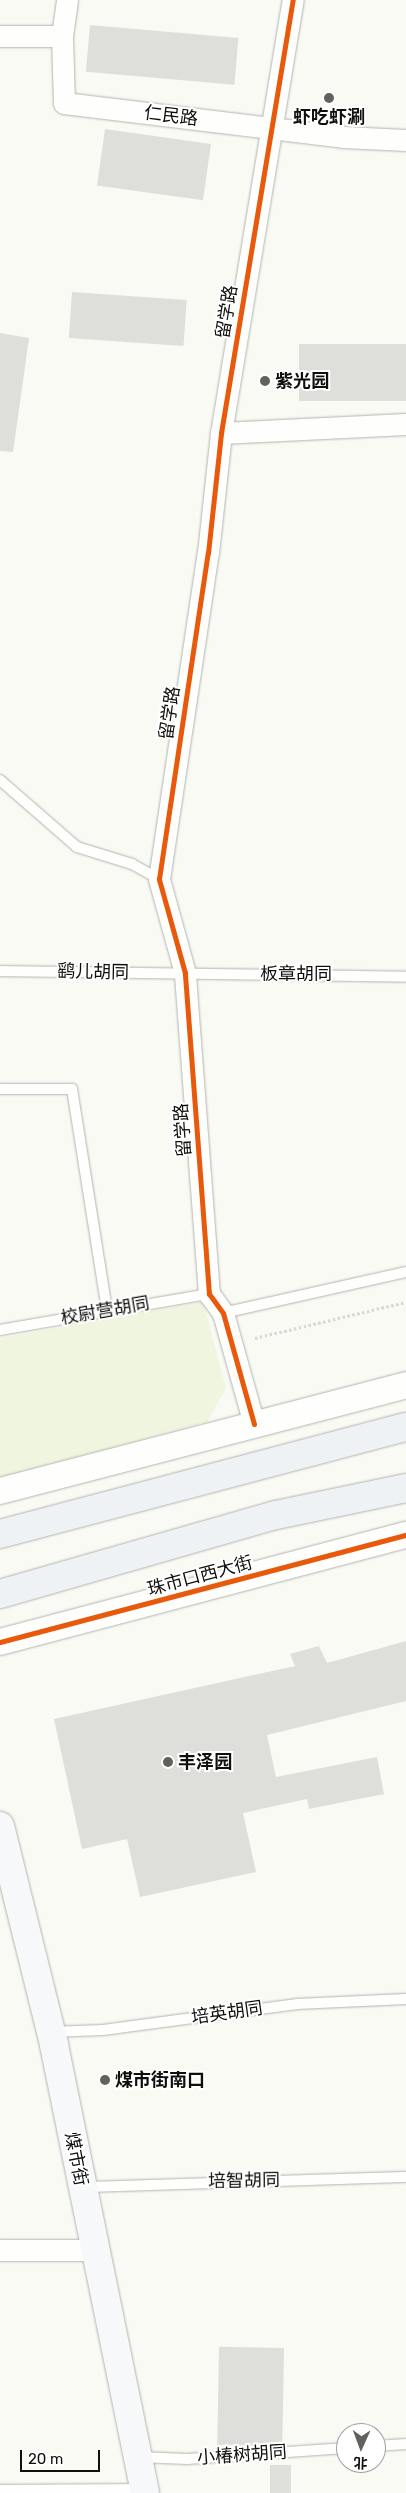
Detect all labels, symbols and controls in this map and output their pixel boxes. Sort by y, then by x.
marker: 虾吃虾涮 [323,92,335,104]
street label: 仁民路 [143,102,199,130]
place label: 虾吃虾涮 [293,106,365,128]
street label: 留学路 [212,284,242,340]
place label: 紫光园 [275,370,329,392]
marker: 紫光园 [259,375,271,387]
street label: 留学路 [156,685,184,741]
street label: 鹞儿胡同 [57,961,129,983]
street label: 板章胡同 [260,963,332,985]
street label: 留学路 [170,1102,196,1158]
street label: 校尉营胡同 [59,1293,151,1329]
street label: 珠市口西大街 [145,1552,255,1600]
place label: 丰泽园 [178,1751,232,1773]
marker: 丰泽园 [162,1756,174,1768]
street label: 培英胡同 [190,1997,264,2029]
place label: 煤市街南口 [115,2069,205,2091]
marker: 煤市街南口 [99,2074,111,2086]
street label: 煤市街 [60,2130,92,2188]
street label: 培智胡同 [208,2170,280,2192]
north arrow [336,2423,386,2473]
scale bar [22,2440,102,2472]
street label: 小椿树胡同 [196,2441,288,2469]
text: 20 m [28,2450,63,2468]
text: 北 [353,2454,368,2471]

